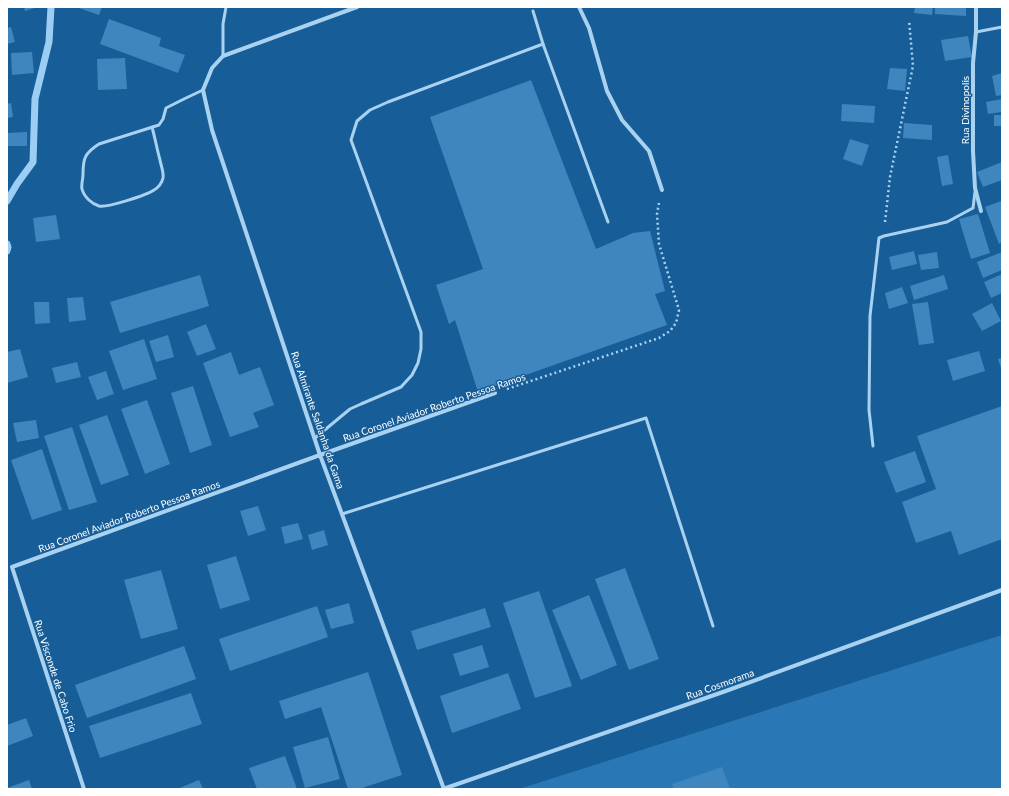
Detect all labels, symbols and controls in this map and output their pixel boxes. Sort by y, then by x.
street label: Rua Divinopolis [959,76,971,144]
street label: Rua Almirante Saldanha da Gama [289,350,347,490]
street label: Rua Coronel Aviador Roberto Pessoa Ramos [341,370,527,444]
street label: Rua Coronel Aviador Roberto Pessoa Ramos [37,477,221,555]
street label: Rua Visconde de Cabo Frio [32,618,80,734]
street label: Rua Cosmorama [684,666,756,702]

